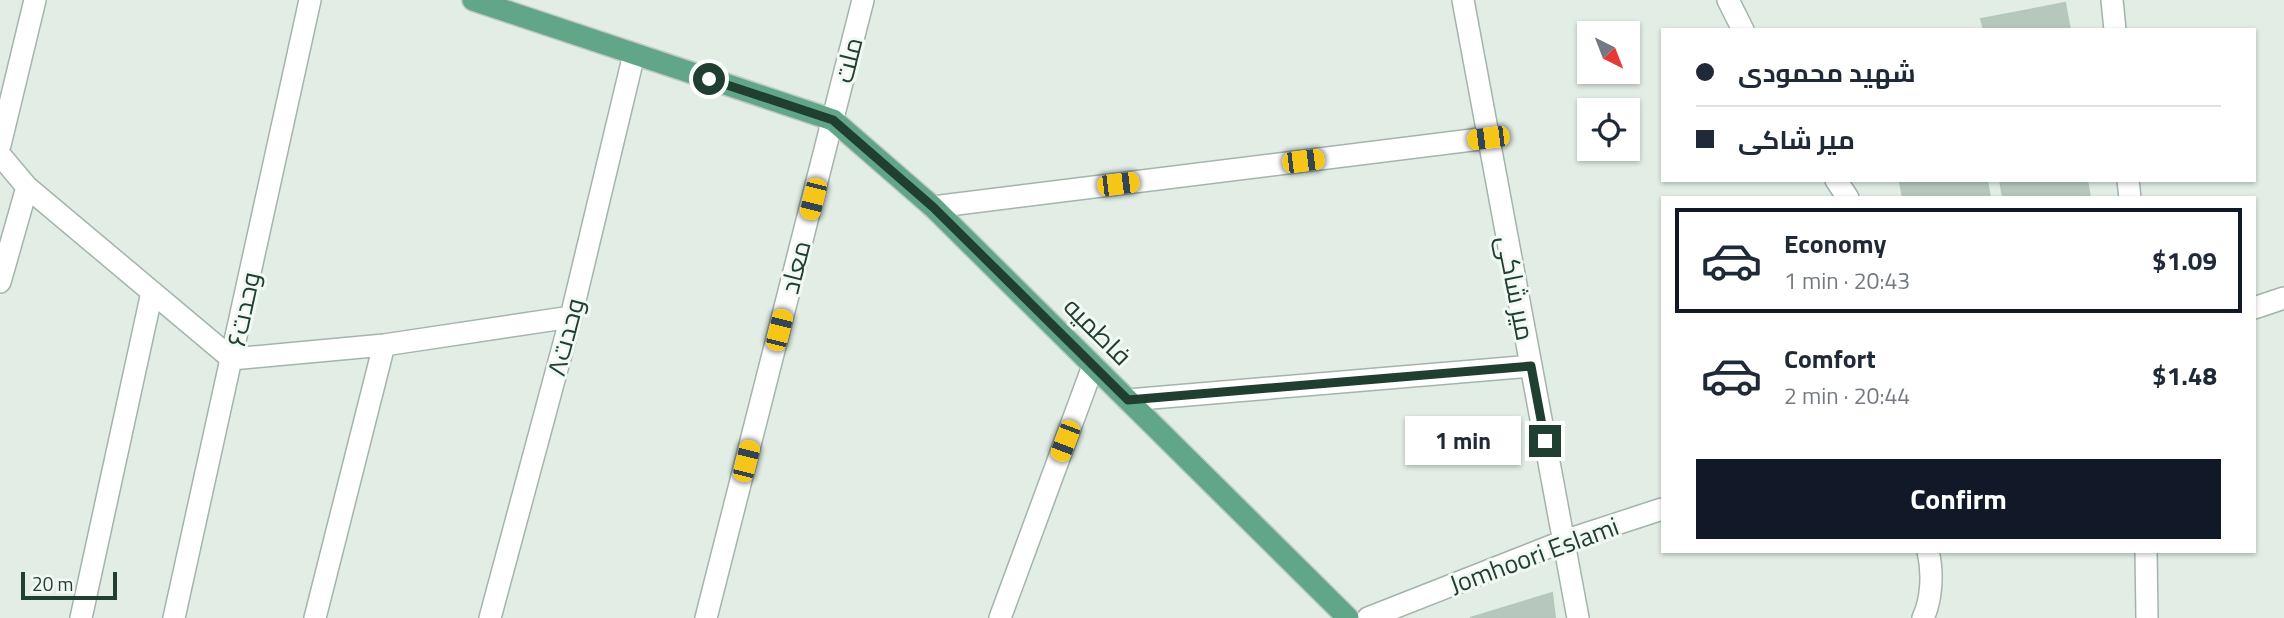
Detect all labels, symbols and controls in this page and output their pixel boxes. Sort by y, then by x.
north arrow [1577,21,1640,84]
map controls [1577,21,1640,161]
street label: ملت [824,33,872,87]
text: شهید محمودی [1738,53,1916,92]
route start [693,63,725,95]
button: locate [1577,98,1640,161]
text: میر شاکی [1738,120,1855,159]
car [1466,125,1511,151]
car [1281,148,1326,174]
car [1096,171,1141,197]
car [798,176,829,222]
text: Economy [1784,224,1886,263]
icon: car [1700,229,1763,292]
street label: میر شاکی [1487,232,1545,344]
street label: معاد [770,236,820,298]
text: $1.09 [2152,241,2217,280]
text: 1 min · 20:43 [1784,263,1910,298]
street label: وحدت۶ [216,268,270,350]
street label: فاطمیه [1055,288,1141,374]
street label: وحدت۸ [536,294,594,380]
car [764,307,795,353]
text: Comfort [1784,339,1876,378]
icon: car [1700,344,1763,407]
text: $1.48 [2152,356,2217,395]
text: 2 min · 20:44 [1784,378,1910,413]
callout: 1 min [1405,416,1520,466]
car [1048,418,1083,464]
text: 1 min [1435,423,1491,458]
route end [1529,425,1561,457]
car [731,438,762,484]
button: Confirm [1696,459,2221,539]
street label: Jomhoori Eslami [1444,506,1624,604]
scale bar [21,569,117,601]
text: 20 m [32,569,73,598]

